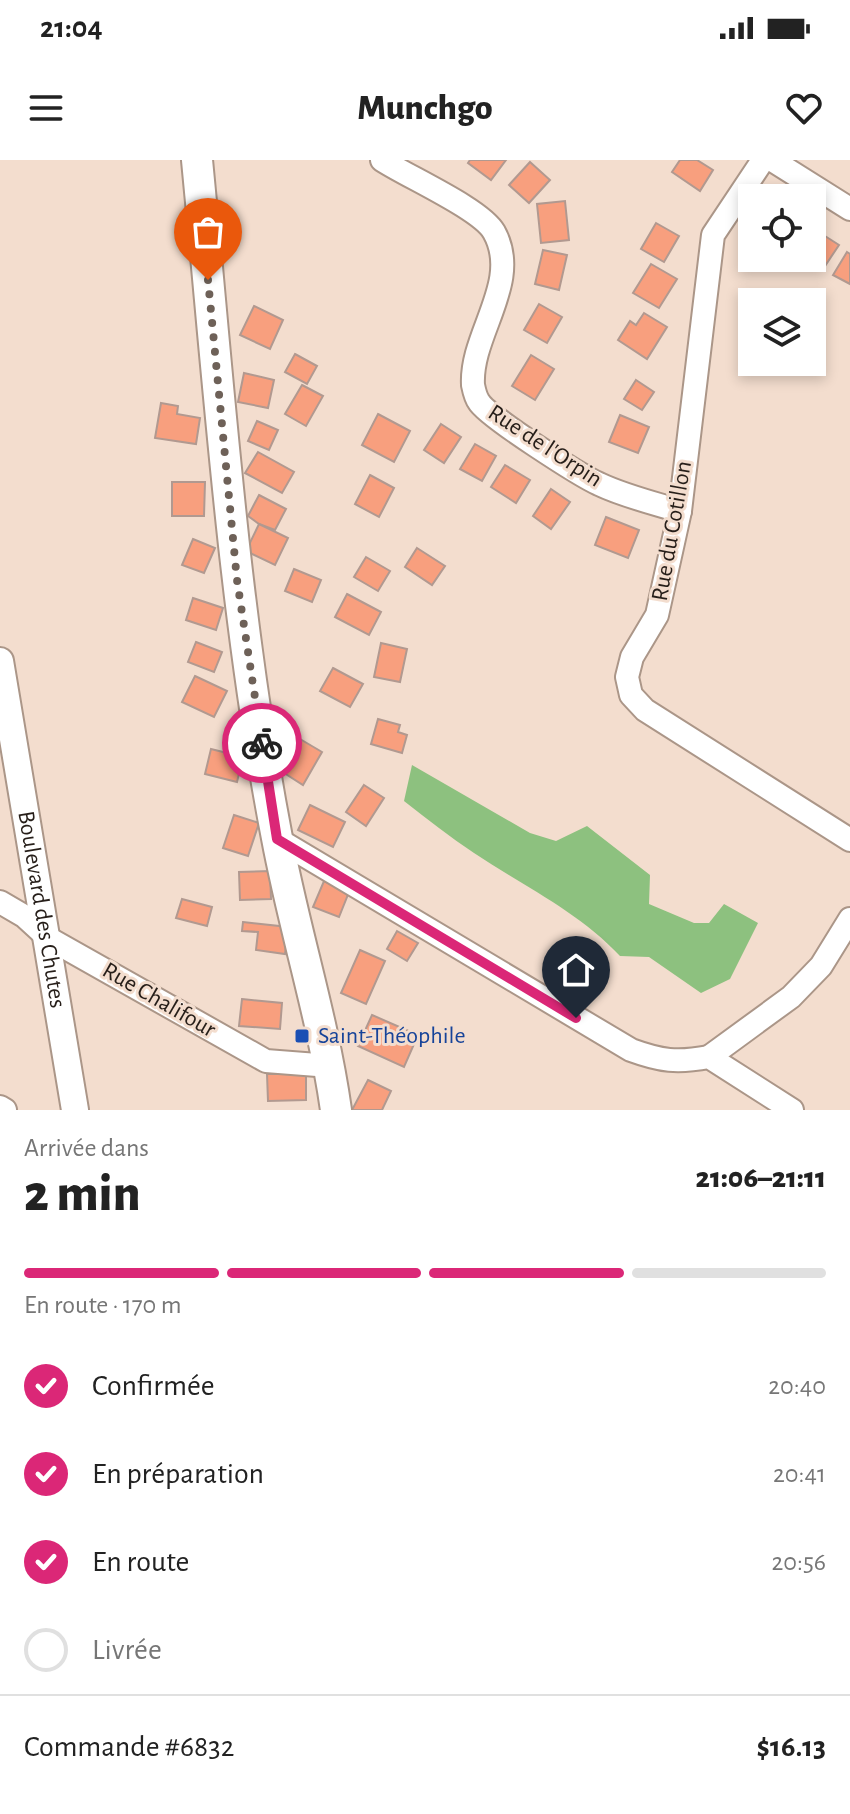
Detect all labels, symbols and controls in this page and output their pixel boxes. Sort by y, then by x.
text: 21:04 [40,13,103,43]
icon: menu [24,86,68,130]
icon: heart [782,86,826,130]
text: Munchgo [357,90,493,126]
map controls [738,184,826,376]
button: locate [738,184,826,272]
pin [174,198,242,280]
icon: bag [186,210,230,254]
button: layers [738,288,826,376]
street label: Rue de l'Orpin [484,400,606,492]
street label: Rue du Cotillon [648,459,696,603]
courier [222,703,302,783]
icon: bike [240,721,284,765]
street label: Boulevard des Chutes [13,809,70,1010]
pin [542,936,610,1018]
icon: home [554,948,598,992]
street label: Rue Chalifour [98,958,220,1042]
place label: Saint-Théophile [318,1024,465,1048]
marker: Saint-Théophile [293,1027,311,1045]
text: Arrivée dans [24,1135,149,1161]
text: 21:06–21:11 [696,1163,826,1193]
text: 2 min [24,1168,140,1220]
text: En route · 170 m [24,1292,181,1318]
icon: check [24,1364,68,1408]
text: Confirmée [92,1371,215,1401]
text: 20:40 [768,1373,826,1399]
icon: check [24,1452,68,1496]
text: En préparation [92,1459,264,1489]
text: 20:41 [773,1461,826,1487]
icon: check [24,1540,68,1584]
text: En route [92,1547,189,1577]
text: 20:56 [771,1549,826,1575]
text: Livrée [92,1635,162,1665]
text: Commande #6832 [24,1732,234,1762]
text: $16.13 [757,1732,826,1762]

